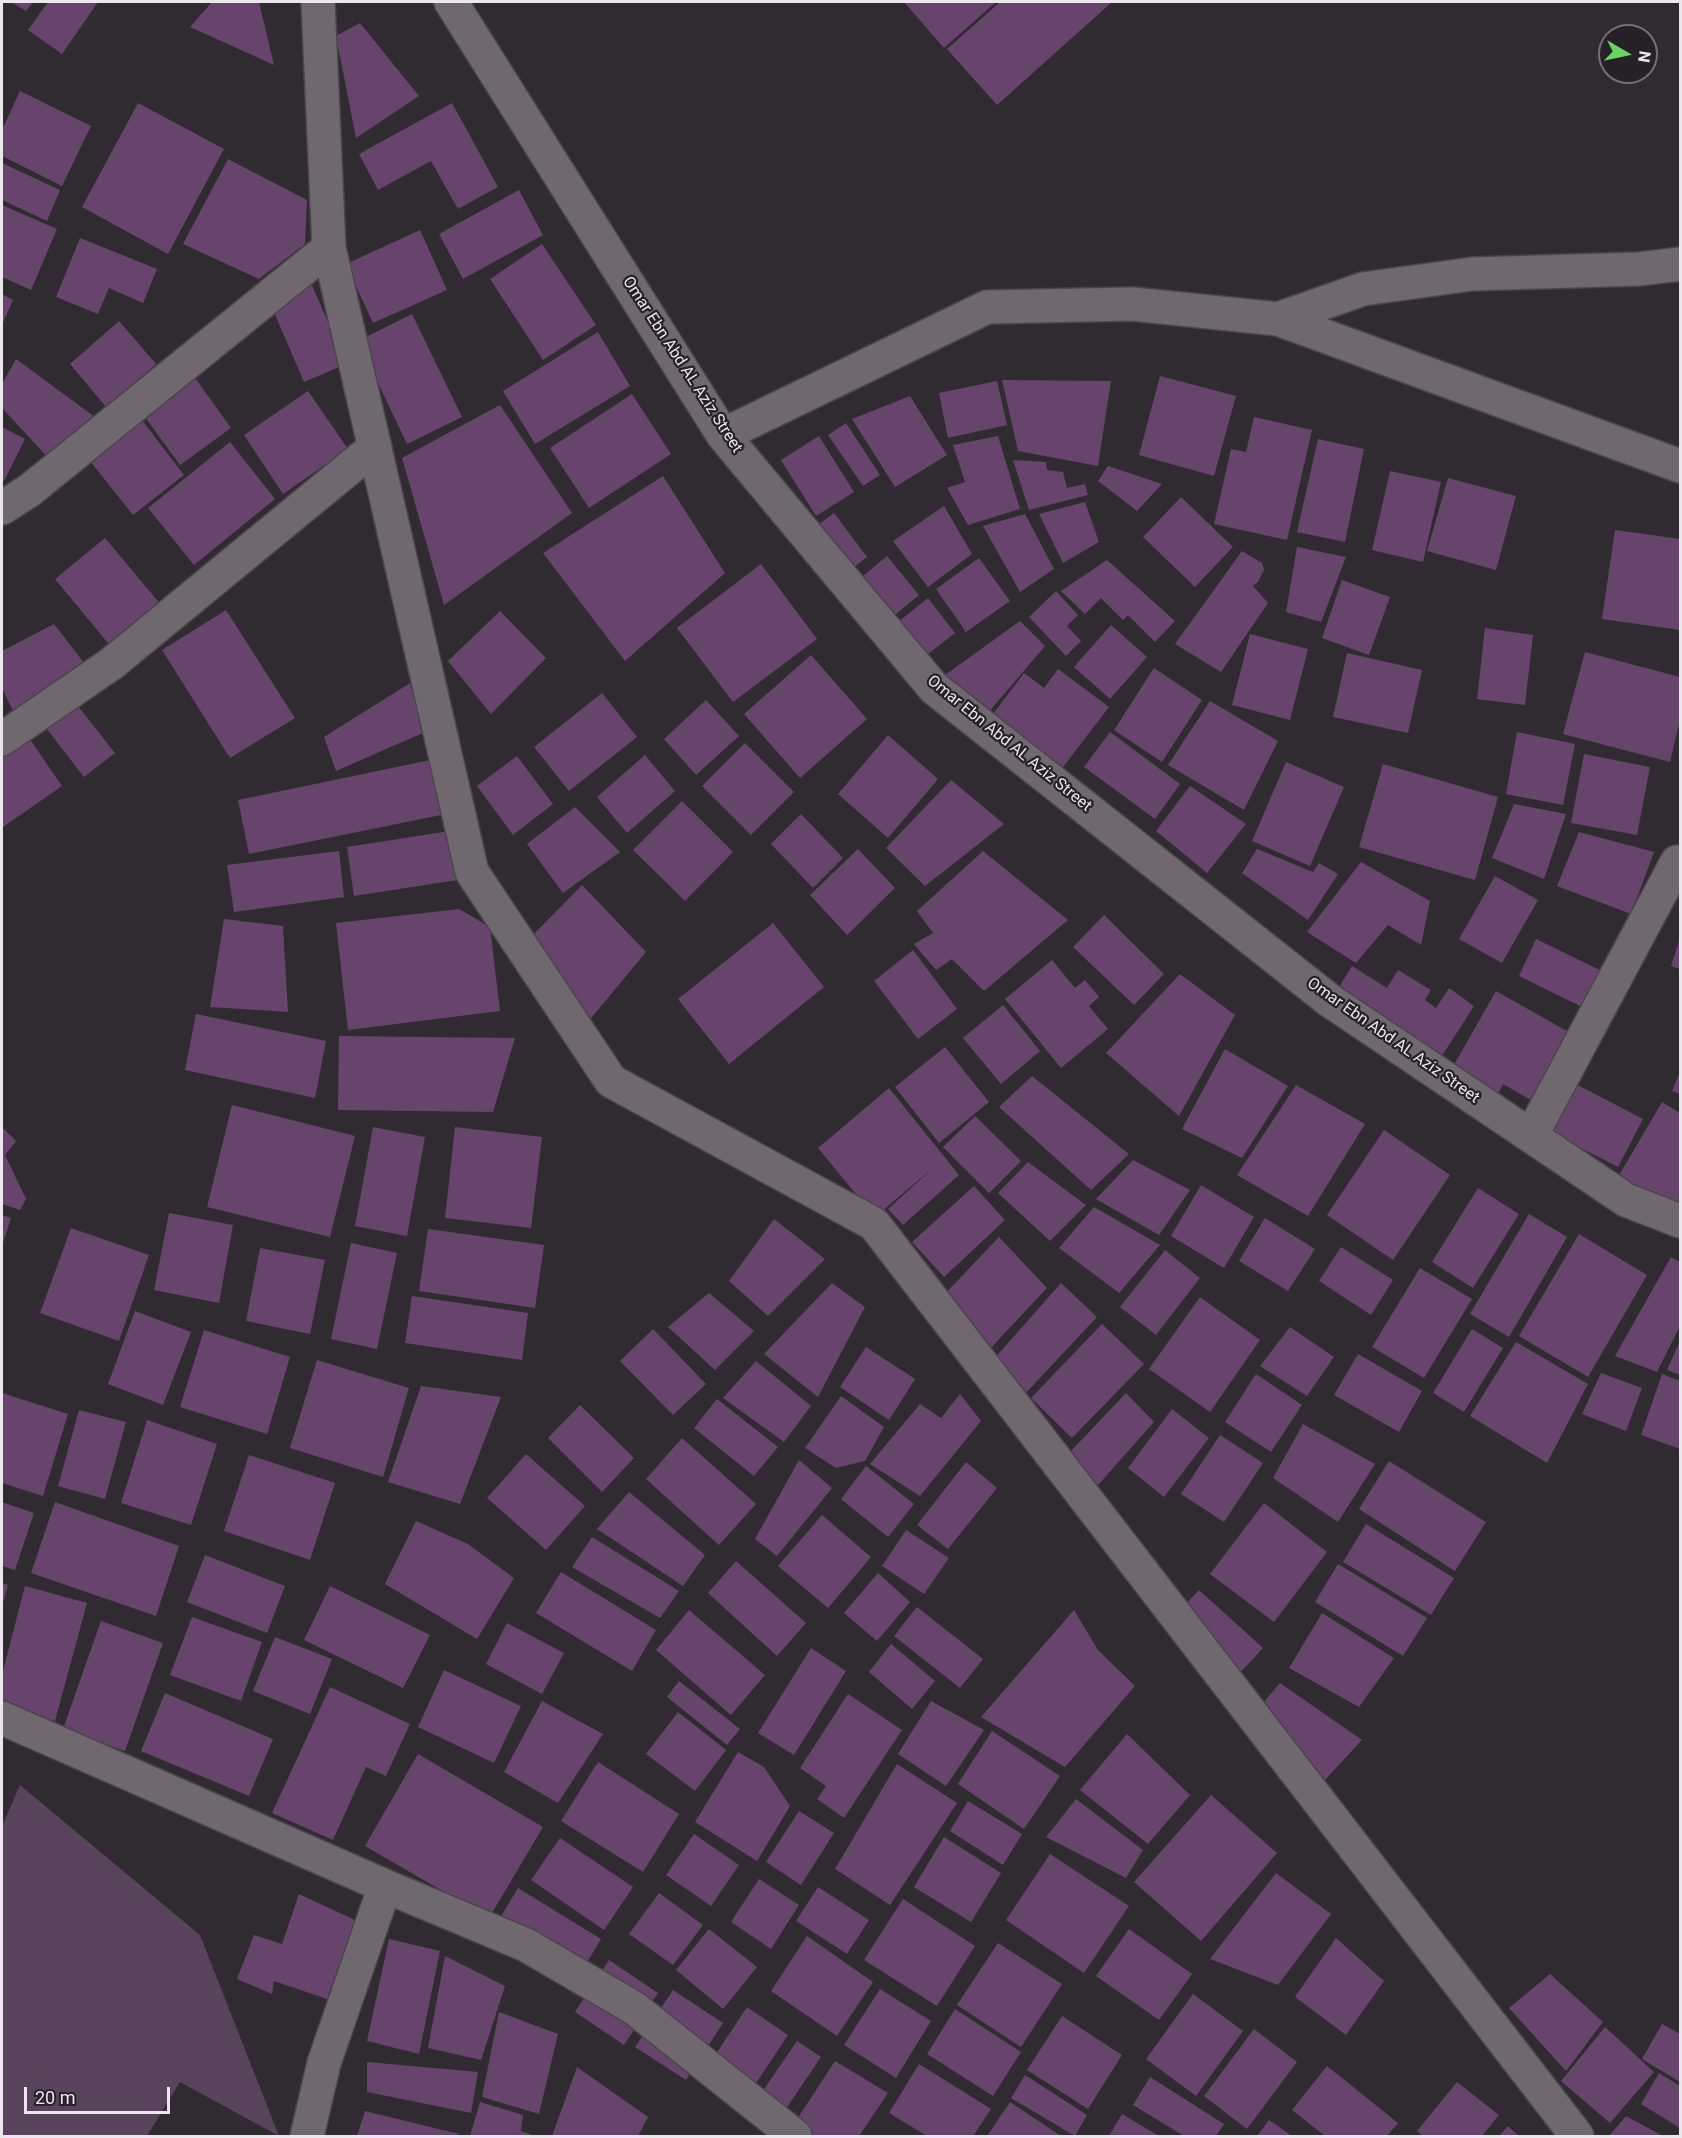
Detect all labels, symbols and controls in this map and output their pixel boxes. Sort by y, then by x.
north arrow [1598,24,1658,84]
text: N [1634,50,1655,64]
street label: Omar Ebn Abd AL Aziz Street [618,273,746,457]
street label: Omar Ebn Abd AL Aziz Street [923,672,1095,816]
street label: Omar Ebn Abd AL Aziz Street [1303,974,1483,1108]
scale bar [27,2075,172,2113]
text: 20 m [35,2087,75,2108]

